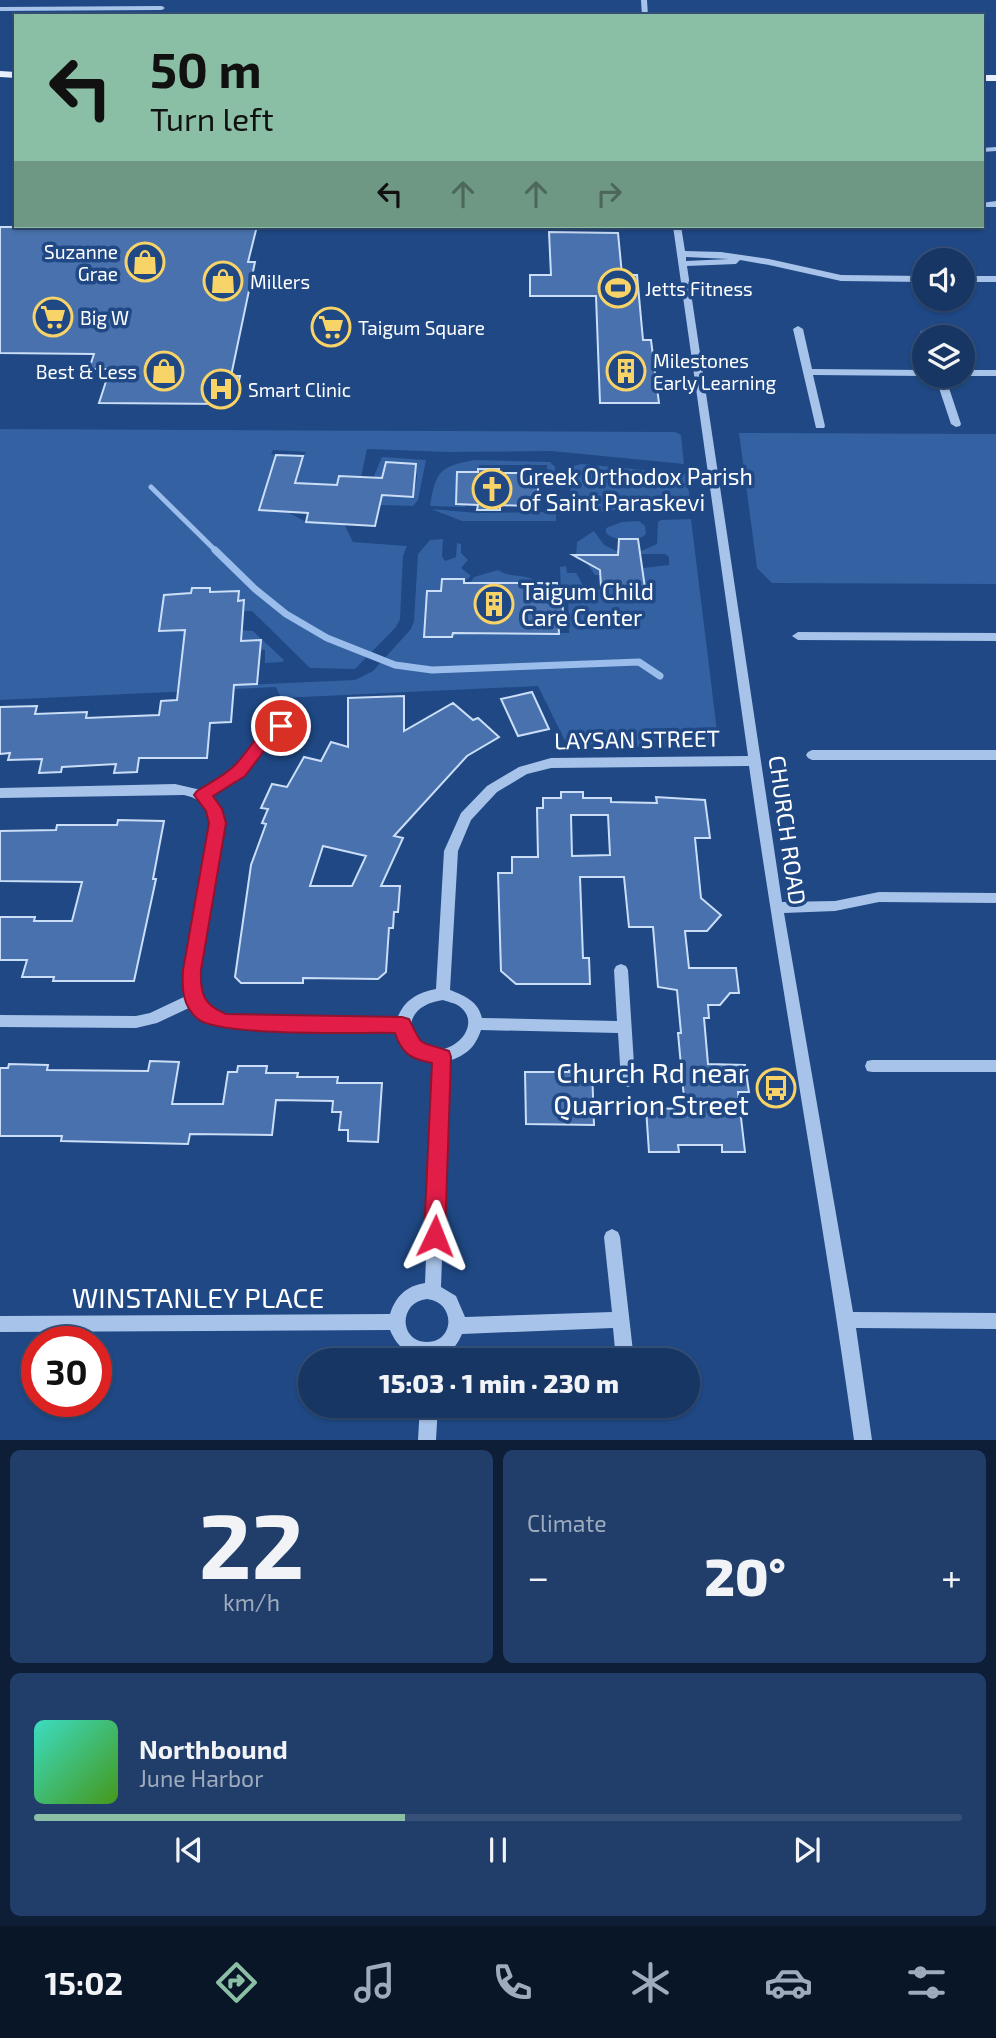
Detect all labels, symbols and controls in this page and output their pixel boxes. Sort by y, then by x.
text: 50 m [150,39,262,98]
icon: left [35,42,126,133]
text: Turn left [150,99,274,137]
icon: left [371,175,409,213]
icon: ahead [444,175,482,213]
icon: ahead [517,175,555,213]
icon: right [590,175,628,213]
place label: Suzanne Grae [44,240,118,285]
shop icon: Suzanne Grae [124,241,166,283]
map controls [912,248,975,388]
button: sound [912,248,975,311]
shop icon: Millers [202,260,244,302]
sports icon: Jetts Fitness [597,267,639,309]
place label: Millers [250,270,310,293]
place label: Jetts Fitness [645,277,753,300]
supermarket icon: Big W [32,296,74,338]
place label: Big W [80,306,129,329]
supermarket icon: Taigum Square [310,306,352,348]
place label: Taigum Square [358,316,485,339]
button: layers [912,325,975,388]
place label: Milestones Early Learning [653,349,777,394]
shop icon: Best & Less [143,350,185,392]
building icon: Milestones Early Learning [605,350,647,392]
place label: Best & Less [36,360,137,383]
hospital icon: Smart Clinic [200,368,242,410]
place label: Smart Clinic [248,378,351,401]
place label: Greek Orthodox Parish of Saint Paraskevi [519,462,753,516]
church icon: Greek Orthodox Parish of Saint Paraskevi [471,468,513,510]
place label: Taigum Child Care Center [521,577,654,631]
building icon: Taigum Child Care Center [473,583,515,625]
pin [251,696,311,756]
icon: arrive [262,707,300,745]
street label: LAYSAN STREET [554,724,720,754]
street label: CHURCH ROAD [764,753,812,907]
place label: Church Rd near Quarrion Street [553,1055,749,1121]
bus stop icon: Church Rd near Quarrion Street [755,1067,797,1109]
position arrow [398,1199,472,1273]
street label: WINSTANLEY PLACE [72,1280,324,1314]
speed limit sign: 30 [21,1326,112,1417]
text: 15:03 · 1 min · 230 m [379,1367,619,1398]
text: 22 [199,1488,304,1597]
text: Climate [527,1509,607,1537]
text: 20° [704,1544,786,1606]
text: − [527,1553,549,1599]
text: + [941,1553,962,1599]
text: km/h [223,1588,280,1616]
text: Northbound [139,1733,288,1764]
text: June Harbor [139,1764,263,1792]
icon: previous [170,1831,208,1869]
icon: pause [479,1831,517,1869]
icon: next [788,1831,826,1869]
icon: directions [212,1958,261,2007]
icon: music [350,1958,399,2007]
icon: phone [488,1958,537,2007]
icon: climate [626,1958,675,2007]
icon: car [764,1958,813,2007]
icon: filters [902,1958,951,2007]
text: 15:02 [45,1963,123,2001]

